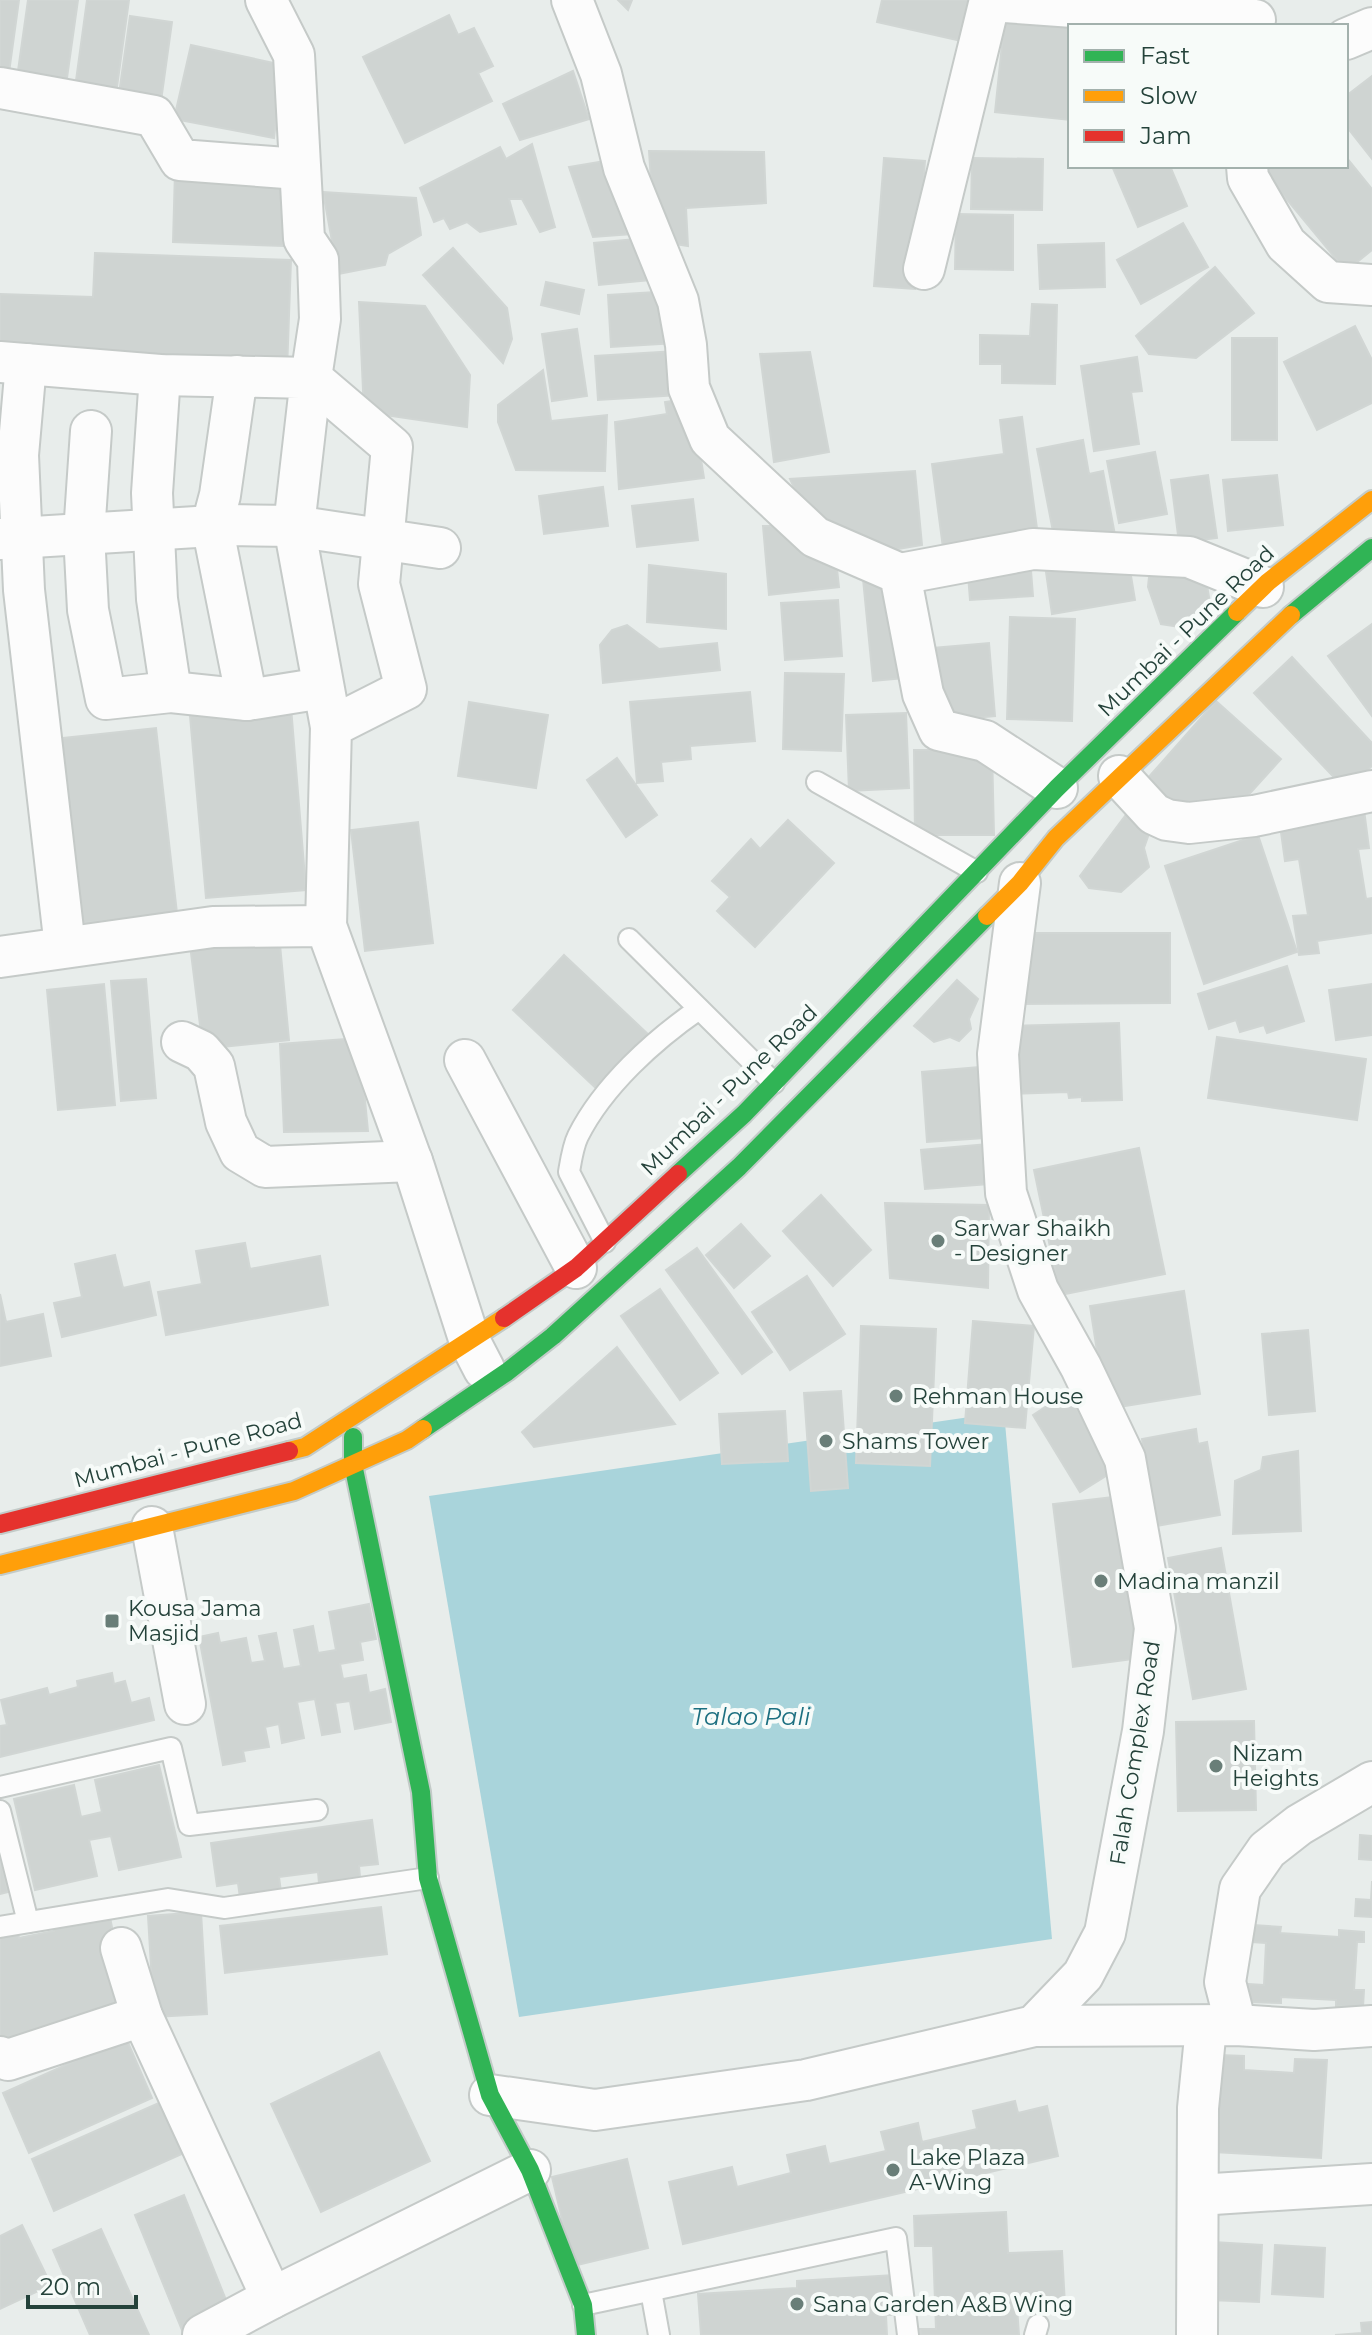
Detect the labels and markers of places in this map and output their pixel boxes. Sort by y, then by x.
place label: Sarwar Shaikh - Designer [954,1215,1111,1267]
marker: Sarwar Shaikh - Designer [929,1232,947,1250]
place label: Rehman House [912,1383,1084,1410]
marker: Rehman House [887,1387,905,1405]
place label: Shams Tower [842,1428,989,1455]
marker: Shams Tower [817,1432,835,1450]
place label: Madina manzil [1117,1568,1280,1595]
marker: Madina manzil [1092,1572,1110,1590]
place label: Kousa Jama Masjid [128,1595,262,1647]
marker: Kousa Jama Masjid [103,1612,121,1630]
place label: Nizam Heights [1232,1740,1319,1792]
marker: Nizam Heights [1207,1757,1225,1775]
place label: Lake Plaza A-Wing [909,2144,1026,2196]
marker: Lake Plaza A-Wing [884,2161,902,2179]
place label: Sana Garden A&B Wing [813,2291,1073,2318]
marker: Sana Garden A&B Wing [788,2295,806,2313]

